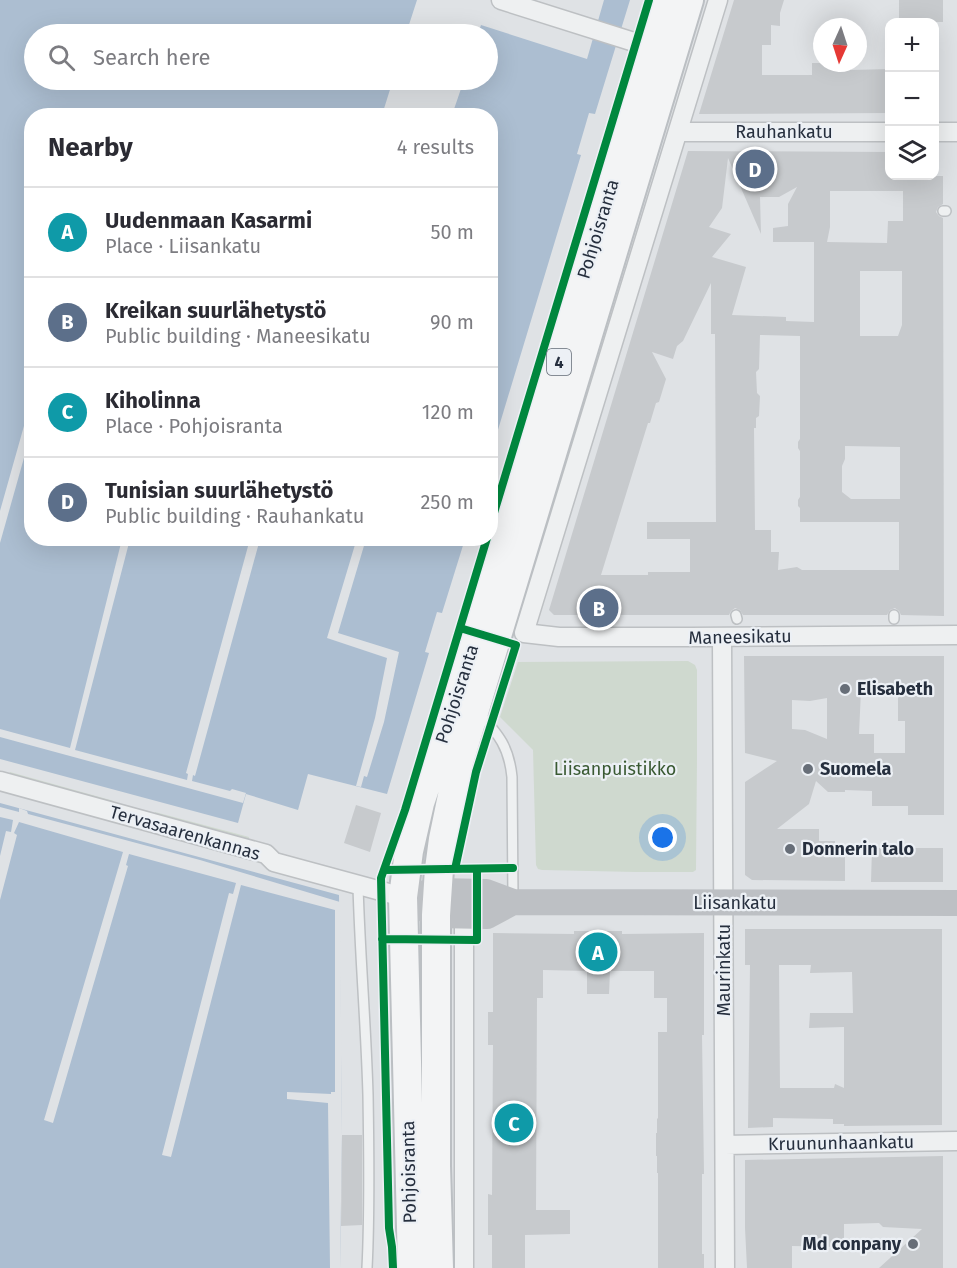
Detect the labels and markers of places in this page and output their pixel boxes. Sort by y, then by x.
pin: D [736,146,774,192]
pin: B [580,586,618,630]
place label: Elisabeth [857,678,933,700]
marker: Elisabeth [838,682,852,696]
place label: Suomela [820,758,892,780]
marker: Suomela [801,762,815,776]
place label: Donnerin talo [802,838,914,860]
marker: Donnerin talo [783,842,797,856]
pin: A [578,930,618,974]
pin: C [494,1100,534,1146]
place label: Md conpany [803,1233,902,1255]
marker: Md conpany [906,1237,920,1251]

